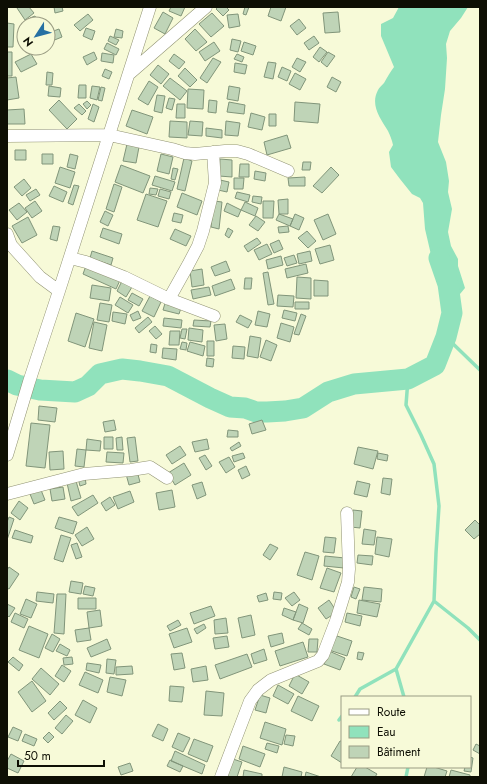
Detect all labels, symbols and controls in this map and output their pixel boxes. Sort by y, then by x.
north arrow [16,16,56,56]
text: N [19,34,37,50]
legend [341,696,471,768]
text: Route [377,703,406,721]
text: Eau [377,723,396,741]
scale bar [18,742,104,768]
text: Bâtiment [377,743,420,761]
text: 50 m [24,747,51,765]

